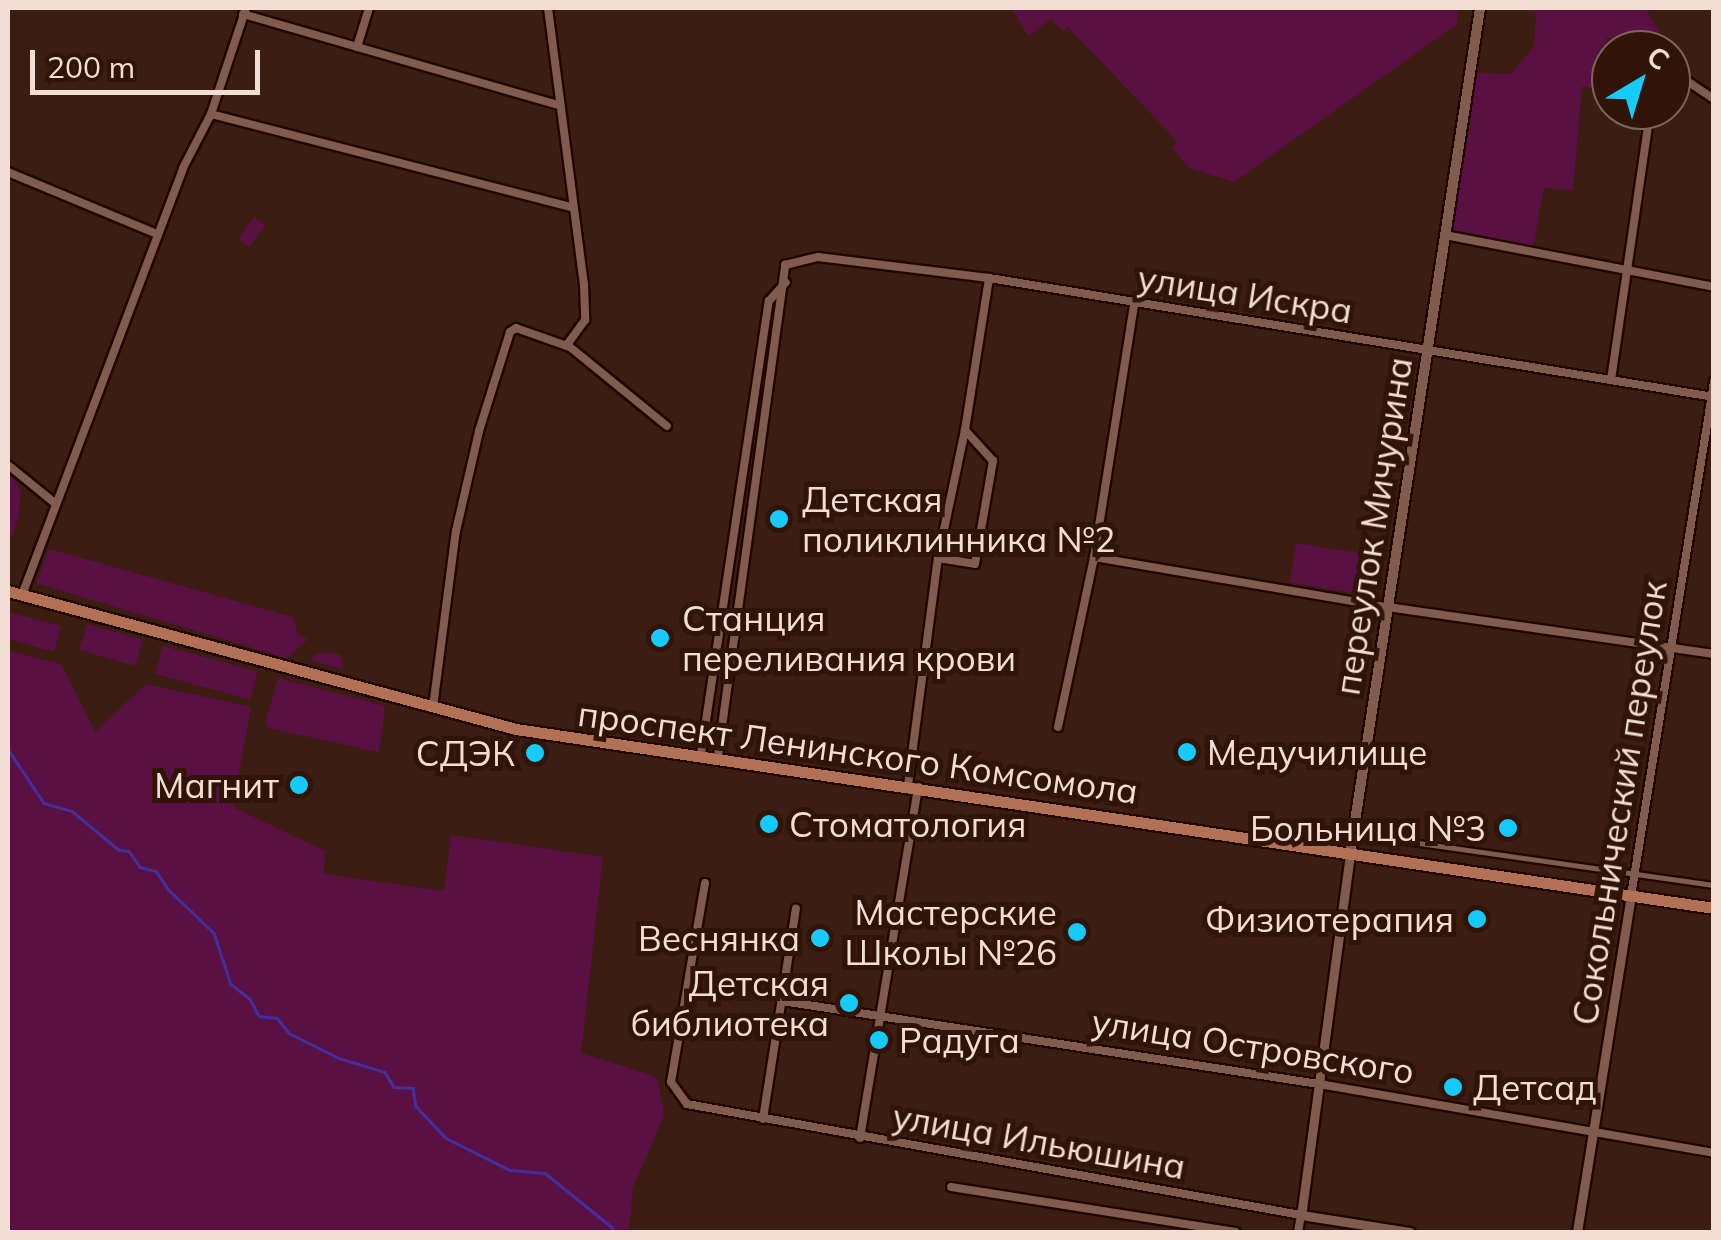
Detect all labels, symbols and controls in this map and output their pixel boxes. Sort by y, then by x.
scale bar [35,30,265,92]
north arrow [1591,30,1691,130]
text: С [1640,38,1677,77]
text: 200 m [47,48,135,86]
street label: улица Искра [1135,256,1355,332]
street label: переулок Мичурина [1326,354,1420,698]
place label: Детская поликлинника №2 [802,478,1115,560]
marker: Детская поликлинника №2 [766,506,792,532]
street label: Сокольнический переулок [1563,578,1675,1028]
place label: Станция переливания крови [682,597,1016,679]
marker: Станция переливания крови [647,625,673,651]
street label: проспект Ленинского Комсомола [575,692,1141,812]
place label: Медучилище [1207,731,1427,773]
place label: СДЭК [416,732,515,774]
marker: Медучилище [1176,741,1198,763]
marker: СДЭК [524,742,546,764]
place label: Магнит [154,764,279,806]
marker: Магнит [288,774,310,796]
place label: Стоматология [789,803,1026,845]
place label: Больница №3 [1250,807,1486,849]
marker: Стоматология [758,813,780,835]
marker: Больница №3 [1495,815,1521,841]
place label: Мастерские Школы №26 [845,891,1057,973]
place label: Физиотерапия [1205,898,1454,940]
marker: Физиотерапия [1464,906,1490,932]
place label: Веснянка [638,917,800,959]
marker: Мастерские Школы №26 [1066,921,1088,943]
marker: Веснянка [809,927,831,949]
place label: Детская библиотека [631,962,829,1044]
marker: Детская библиотека [838,992,860,1014]
street label: улица Островского [1089,1000,1417,1092]
place label: Радуга [899,1019,1020,1061]
marker: Радуга [868,1029,890,1051]
place label: Детсад [1473,1066,1597,1108]
marker: Детсад [1442,1076,1464,1098]
street label: улица Ильюшина [889,1095,1189,1187]

